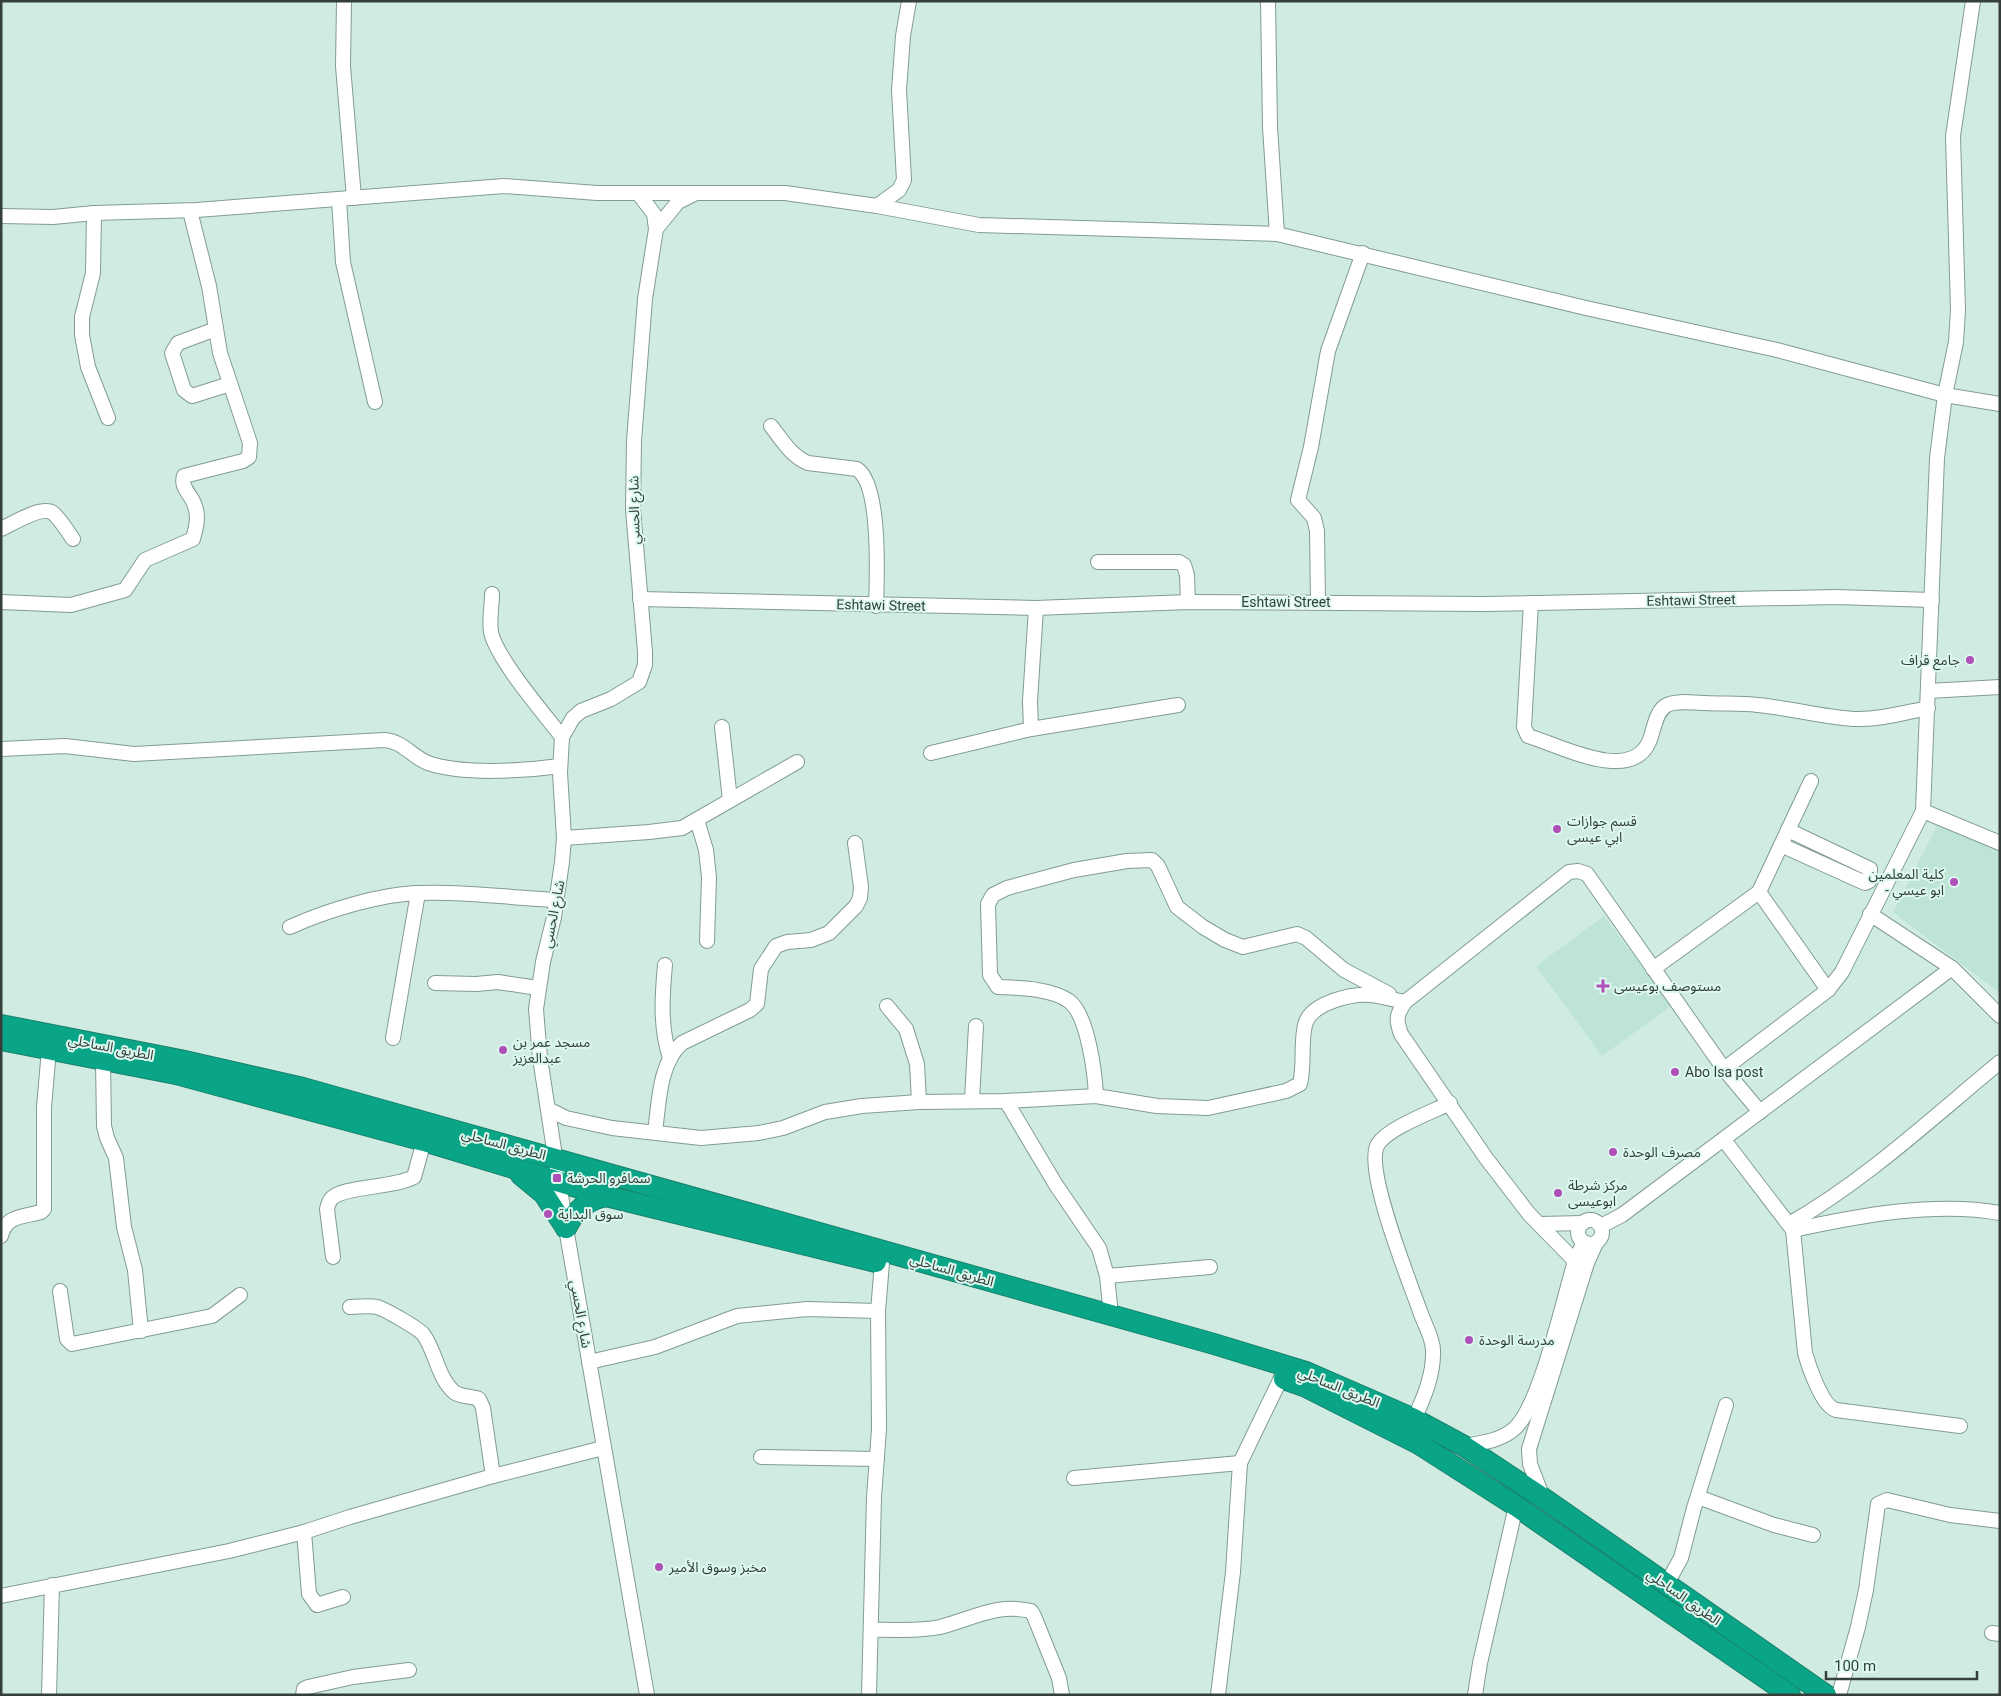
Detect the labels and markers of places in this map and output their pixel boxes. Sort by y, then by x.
place label: جامع قراف [1901,652,1960,671]
marker: جامع قراف [1964,654,1976,666]
place label: قسم جوازات ابي عيسى [1567,813,1637,848]
marker: قسم جوازات ابي عيسى [1551,823,1563,835]
place label: كلية المعلمين - ابو عيسي [1868,866,1944,901]
marker: كلية المعلمين - ابو عيسي [1948,876,1960,888]
place label: مستوصف بوعيسى [1614,978,1721,995]
marker: مستوصف بوعيسى [1596,979,1610,993]
place label: مسجد عمر بن عبدالعزيز [512,1034,590,1067]
marker: مسجد عمر بن عبدالعزيز [497,1044,509,1056]
place label: Abo Isa post [1685,1064,1764,1080]
marker: Abo Isa post [1669,1066,1681,1078]
place label: مصرف الوحدة [1623,1144,1701,1161]
marker: مصرف الوحدة [1607,1146,1619,1158]
place label: سمافرو الحرشة [567,1170,650,1187]
marker: سمافرو الحرشة [551,1172,563,1184]
place label: مركز شرطة ابوعيسى [1568,1177,1628,1210]
marker: مركز شرطة ابوعيسى [1552,1187,1564,1199]
place label: سوق البداية [558,1206,623,1223]
marker: سوق البداية [542,1208,554,1220]
place label: مدرسة الوحدة [1479,1332,1555,1349]
marker: مدرسة الوحدة [1463,1334,1475,1346]
place label: مخبز وسوق الأمير [668,1559,767,1576]
marker: مخبز وسوق الأمير [653,1561,665,1573]

